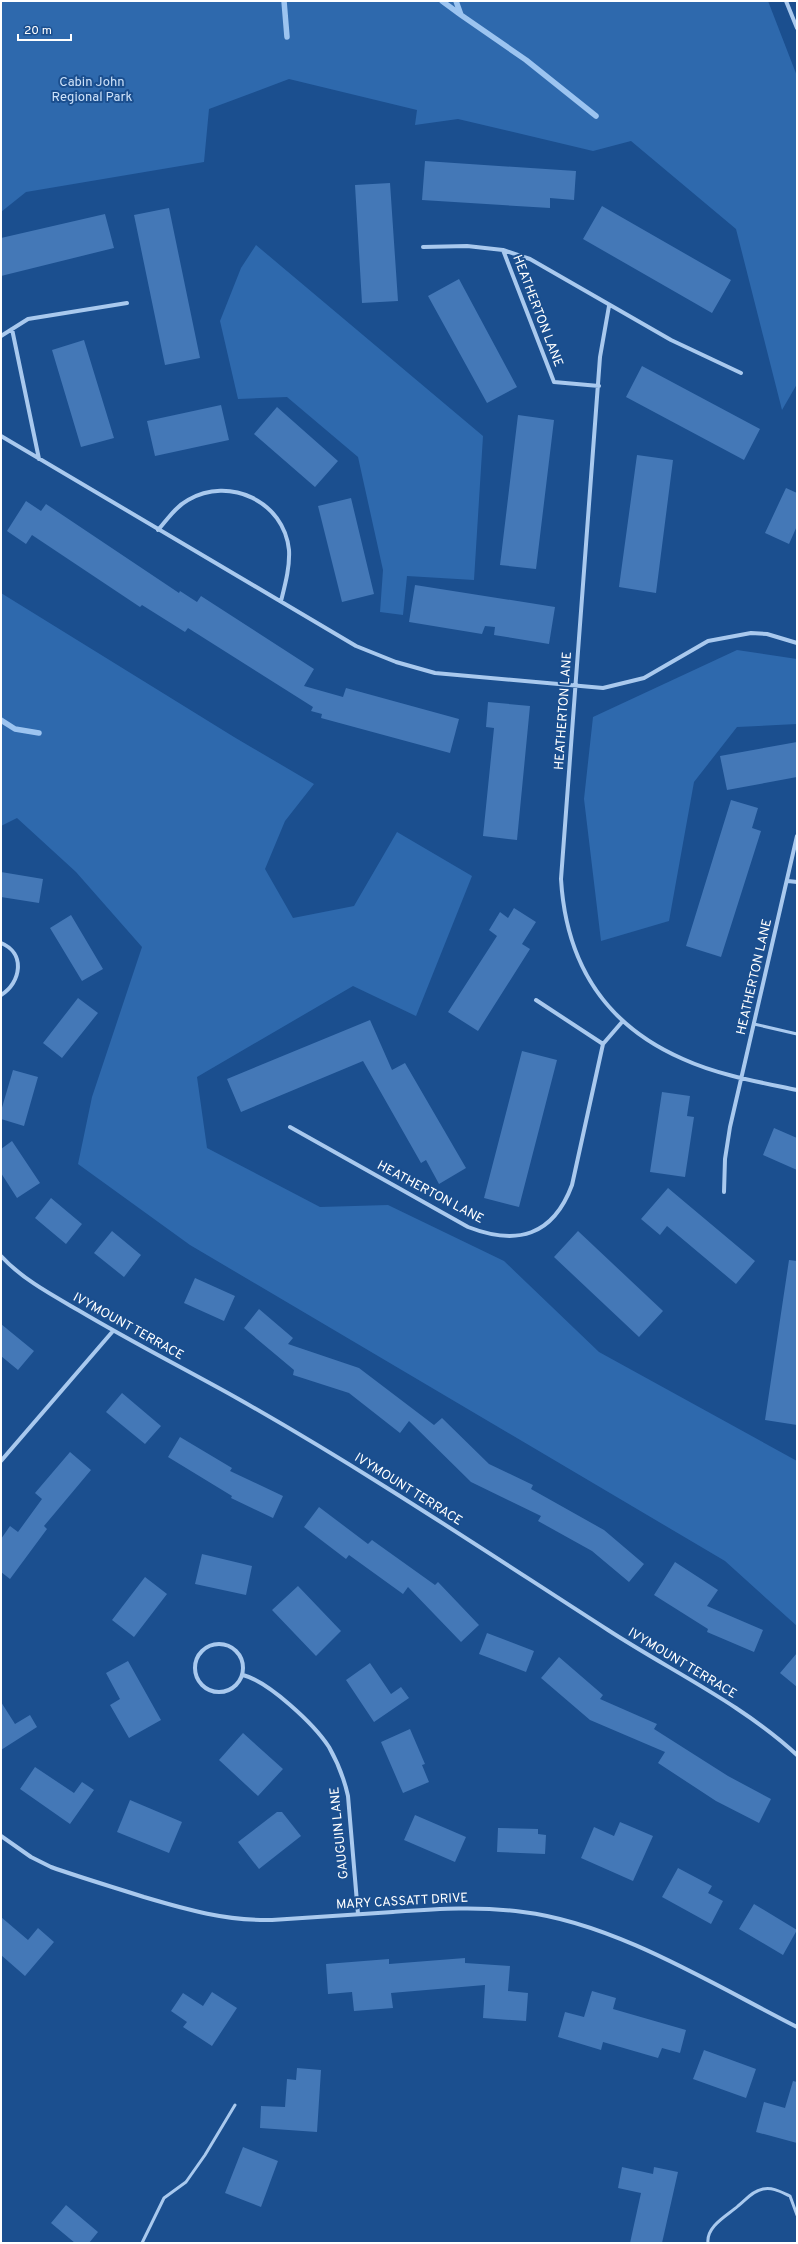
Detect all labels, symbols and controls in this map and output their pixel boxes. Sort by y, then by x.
scale bar [18,16,71,42]
text: 20 m [24,23,52,39]
park label: Cabin John Regional Park [52,75,133,106]
street label: HEATHERTON LANE [508,253,566,369]
street label: HEATHERTON LANE [552,651,576,771]
street label: HEATHERTON LANE [734,917,776,1037]
street label: HEATHERTON LANE [374,1158,486,1228]
street label: IVYMOUNT TERRACE [70,1290,186,1364]
street label: IVYMOUNT TERRACE [351,1450,465,1530]
street label: IVYMOUNT TERRACE [625,1625,739,1703]
street label: GAUGUIN LANE [327,1786,353,1880]
street label: MARY CASSATT DRIVE [336,1891,468,1913]

